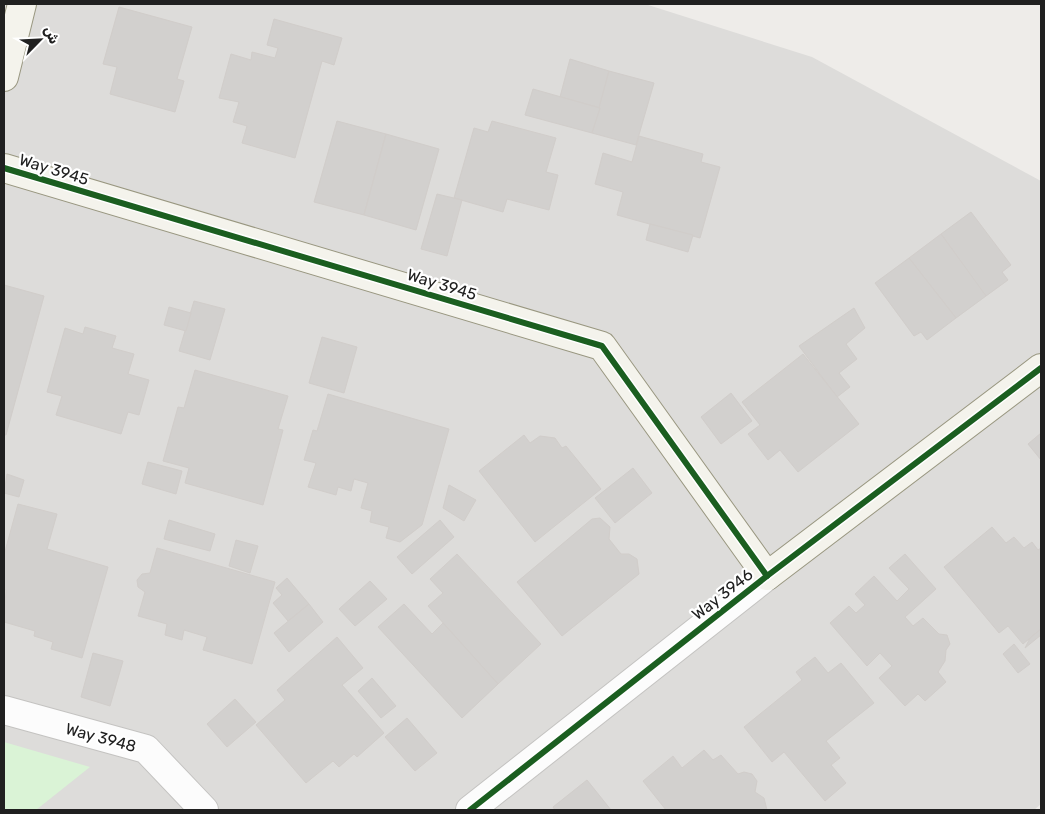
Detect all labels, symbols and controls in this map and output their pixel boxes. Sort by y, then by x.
north arrow [15,15,65,65]
text: ش [40,23,63,47]
street label: Way 3945 [17,150,91,189]
street label: Way 3945 [405,265,479,304]
street label: Way 3946 [688,565,757,624]
street label: Way 3948 [63,719,138,756]

